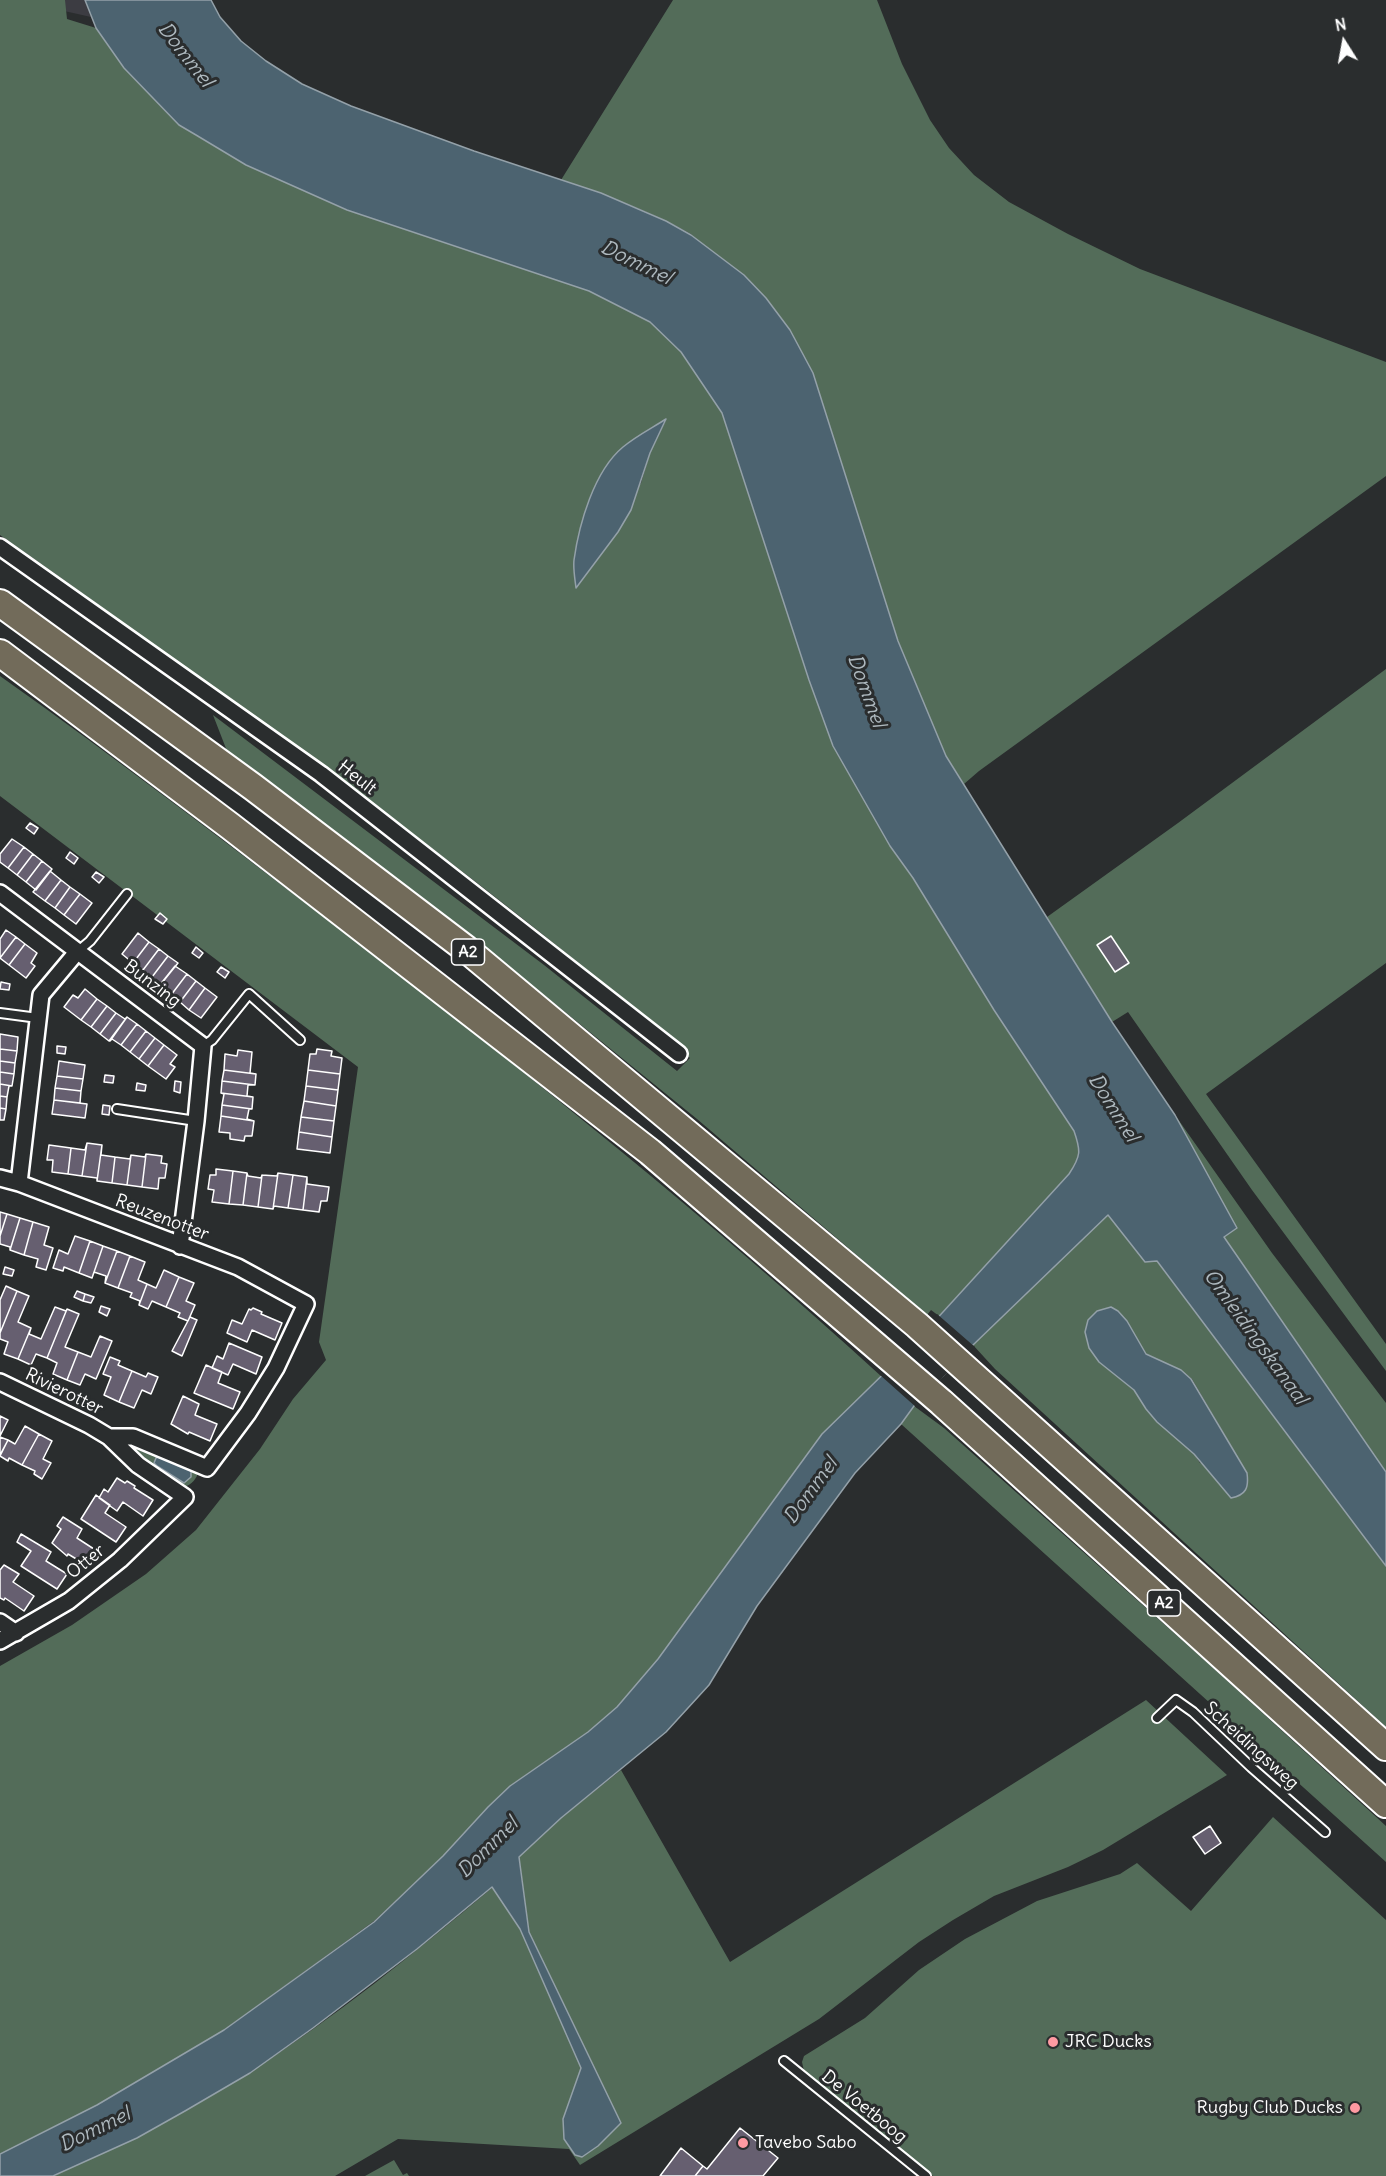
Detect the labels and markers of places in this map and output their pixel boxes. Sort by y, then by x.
place label: JRC Ducks [1065,2031,1152,2053]
marker: JRC Ducks [1046,2035,1060,2049]
place label: Rugby Club Ducks [1196,2097,1343,2119]
marker: Rugby Club Ducks [1348,2101,1362,2115]
place label: Tavebo Sabo [755,2132,857,2154]
marker: Tavebo Sabo [736,2136,750,2150]

